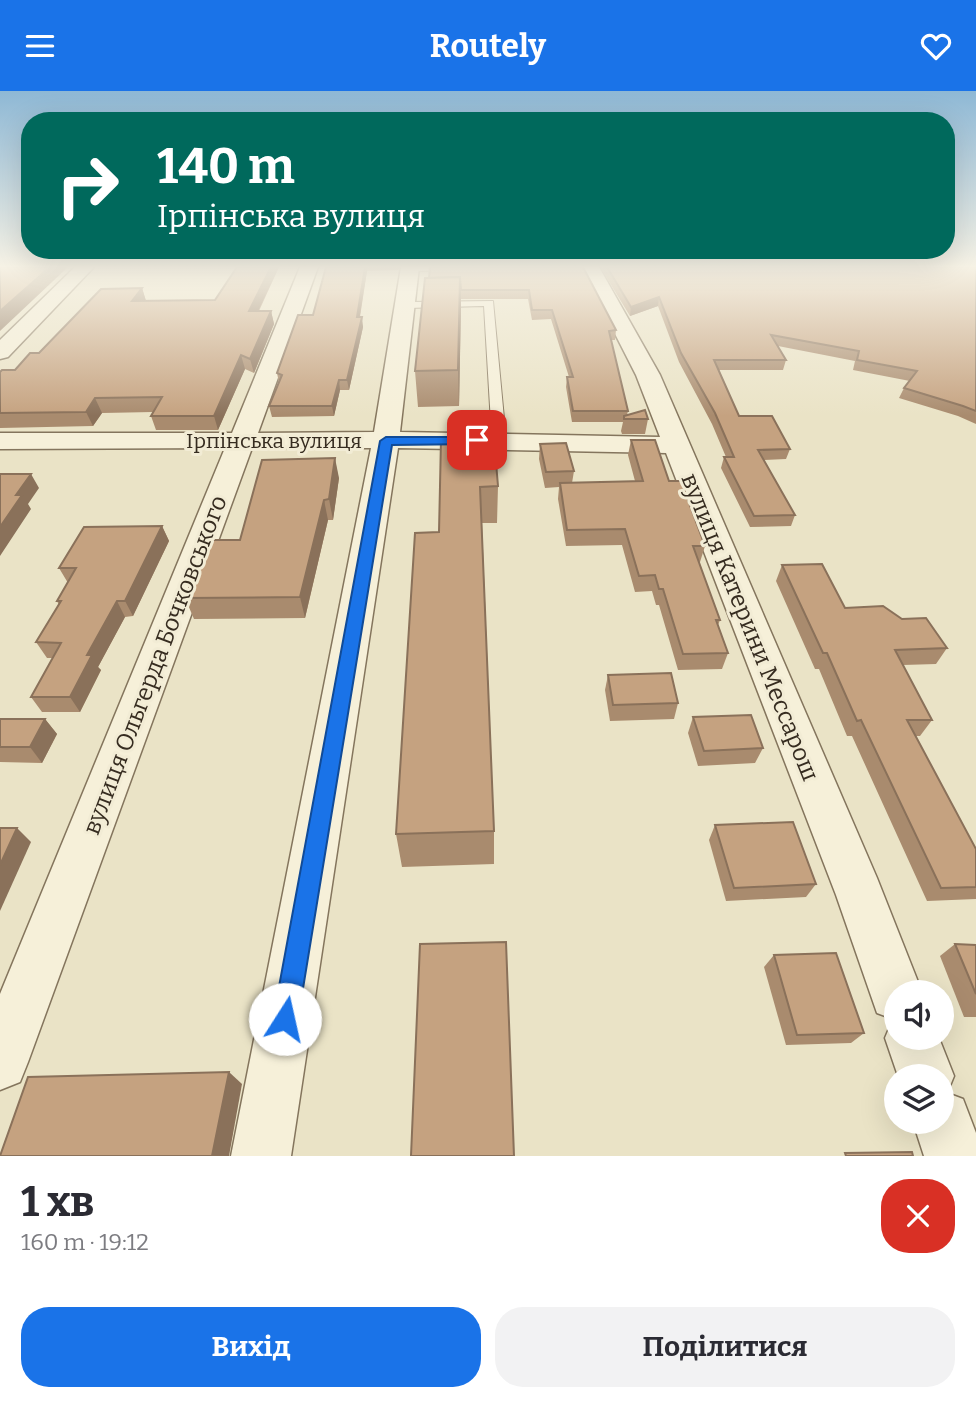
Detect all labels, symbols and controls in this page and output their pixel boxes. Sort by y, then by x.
icon: menu [21,27,59,65]
text: Routely [430,27,546,65]
icon: heart [917,27,955,65]
text: 140 m [157,137,295,196]
icon: right [42,140,133,231]
text: Ірпінська вулиця [157,197,425,235]
pin [447,410,507,470]
icon: arrive [458,421,496,459]
street label: Ірпінська вулиця [186,428,362,454]
street label: вулиця Катерини Мессарош [675,469,825,785]
street label: вулиця Ольгерда Бочковського [77,492,233,838]
map controls [884,980,954,1134]
button: sound [884,980,954,1050]
position arrow [248,982,322,1056]
button: layers [884,1064,954,1134]
text: 1 хв [21,1177,94,1227]
button: close [881,1179,955,1253]
text: 160 m · 19:12 [21,1228,149,1256]
button: Вихід [21,1307,481,1387]
button: Поділитися [495,1307,955,1387]

